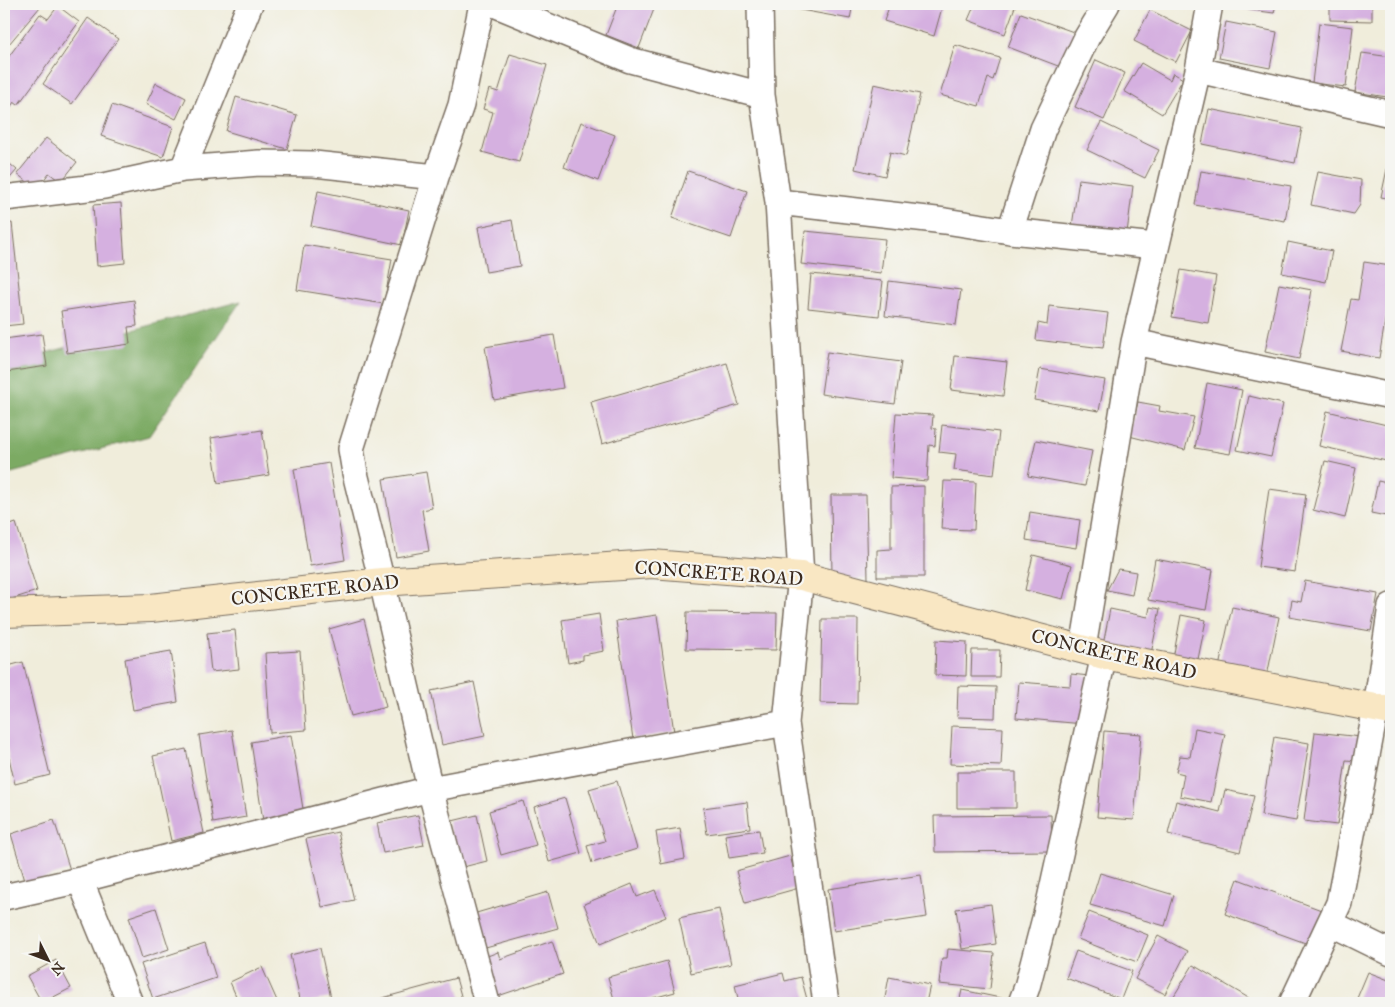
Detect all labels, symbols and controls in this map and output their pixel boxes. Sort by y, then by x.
street label: CONCRETE ROAD [634,556,804,590]
street label: CONCRETE ROAD [230,570,400,610]
street label: CONCRETE ROAD [1029,624,1199,684]
north arrow [22,934,72,984]
text: N [47,958,68,979]

